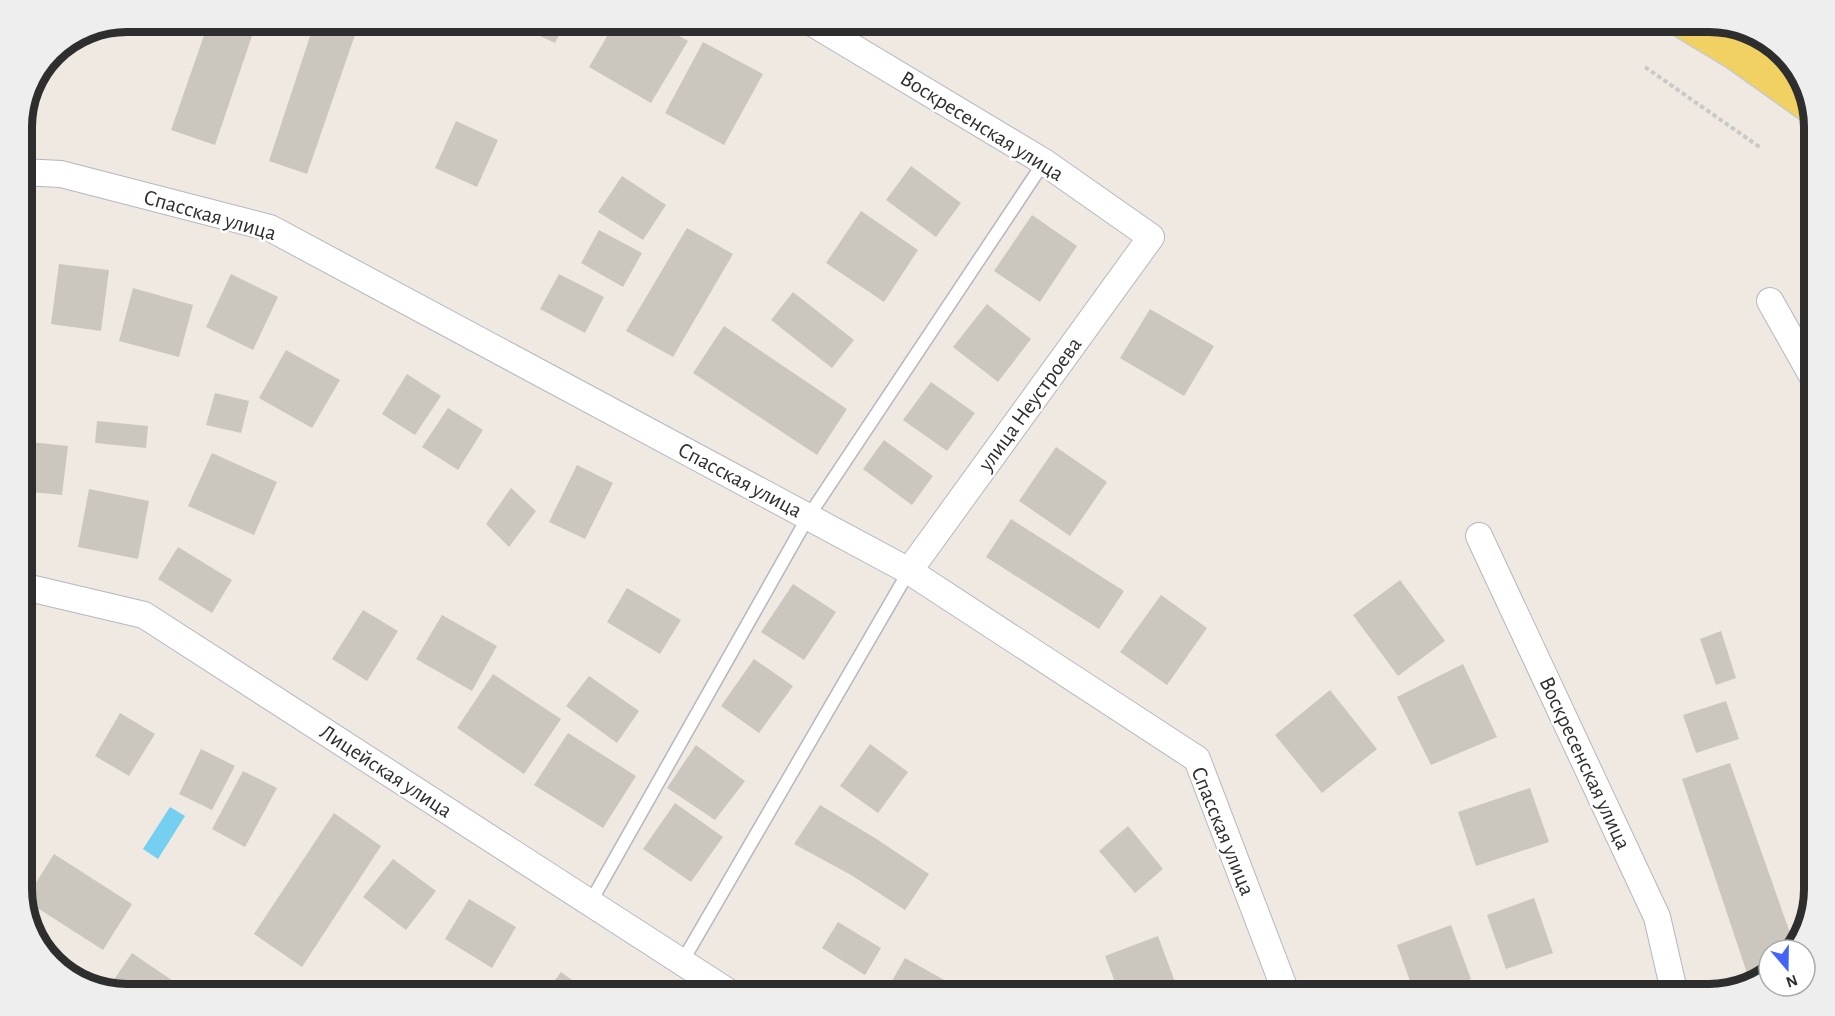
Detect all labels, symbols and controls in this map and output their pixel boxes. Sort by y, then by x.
street label: Воскресенская улица [896,67,1068,185]
street label: Спасская улица [141,186,279,244]
street label: улица Неустроева [974,333,1086,476]
street label: Спасская улица [674,438,806,522]
street label: Воскресенская улица [1535,673,1635,853]
street label: Лицейская улица [316,720,456,822]
street label: Спасская улица [1187,763,1259,899]
north arrow [1757,938,1817,998]
text: N [1784,972,1800,991]

